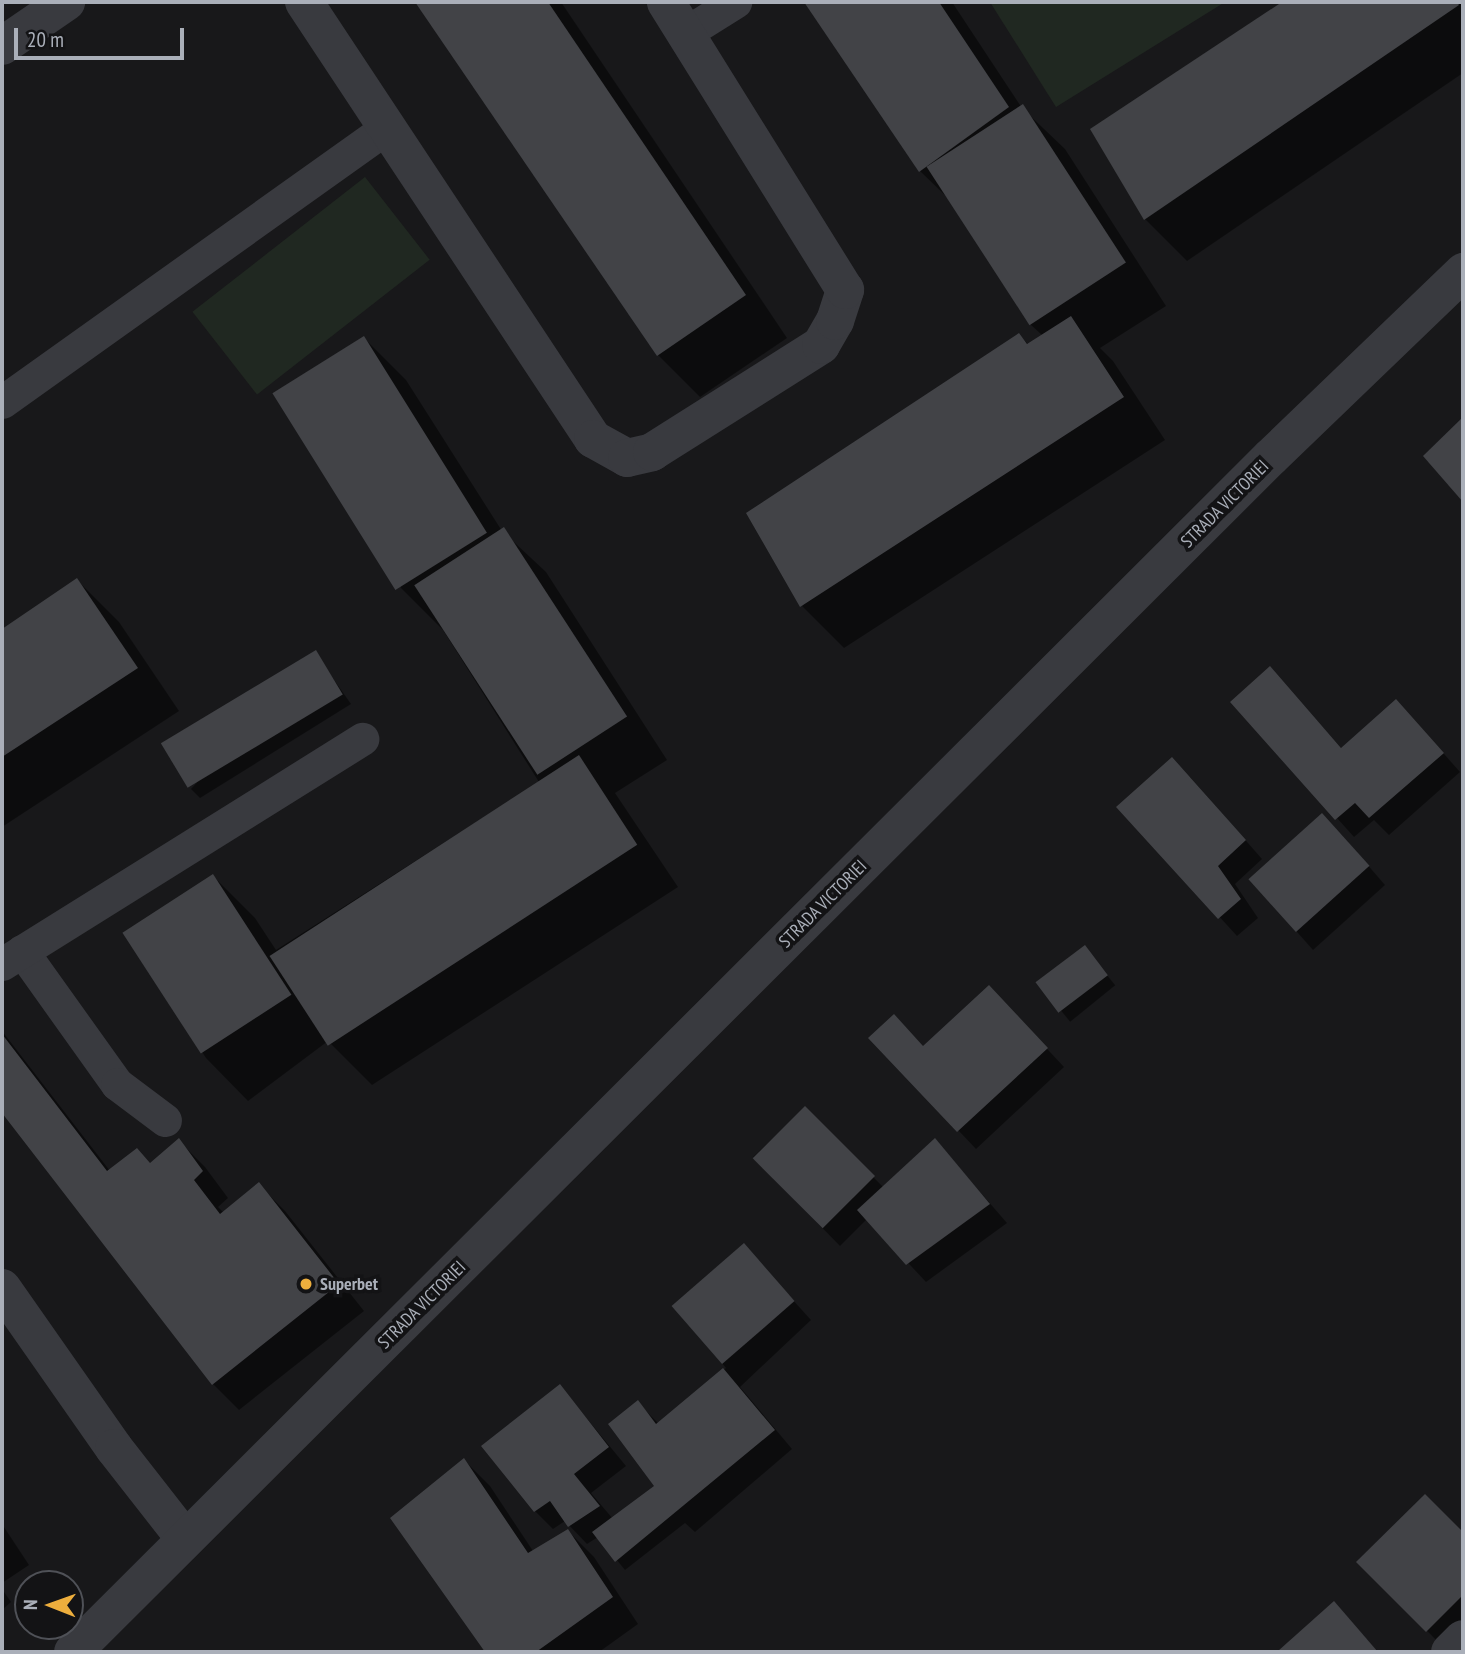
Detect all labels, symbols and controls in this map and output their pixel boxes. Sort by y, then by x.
scale bar [18,14,187,58]
text: 20 m [27,26,64,53]
street label: STRADA VICTORIEI [1176,455,1274,553]
street label: STRADA VICTORIEI [774,855,872,953]
street label: STRADA VICTORIEI [373,1256,471,1354]
place label: Superbet [320,1273,378,1295]
marker: Superbet [298,1276,314,1292]
north arrow [14,1570,84,1640]
text: N [18,1599,42,1610]

